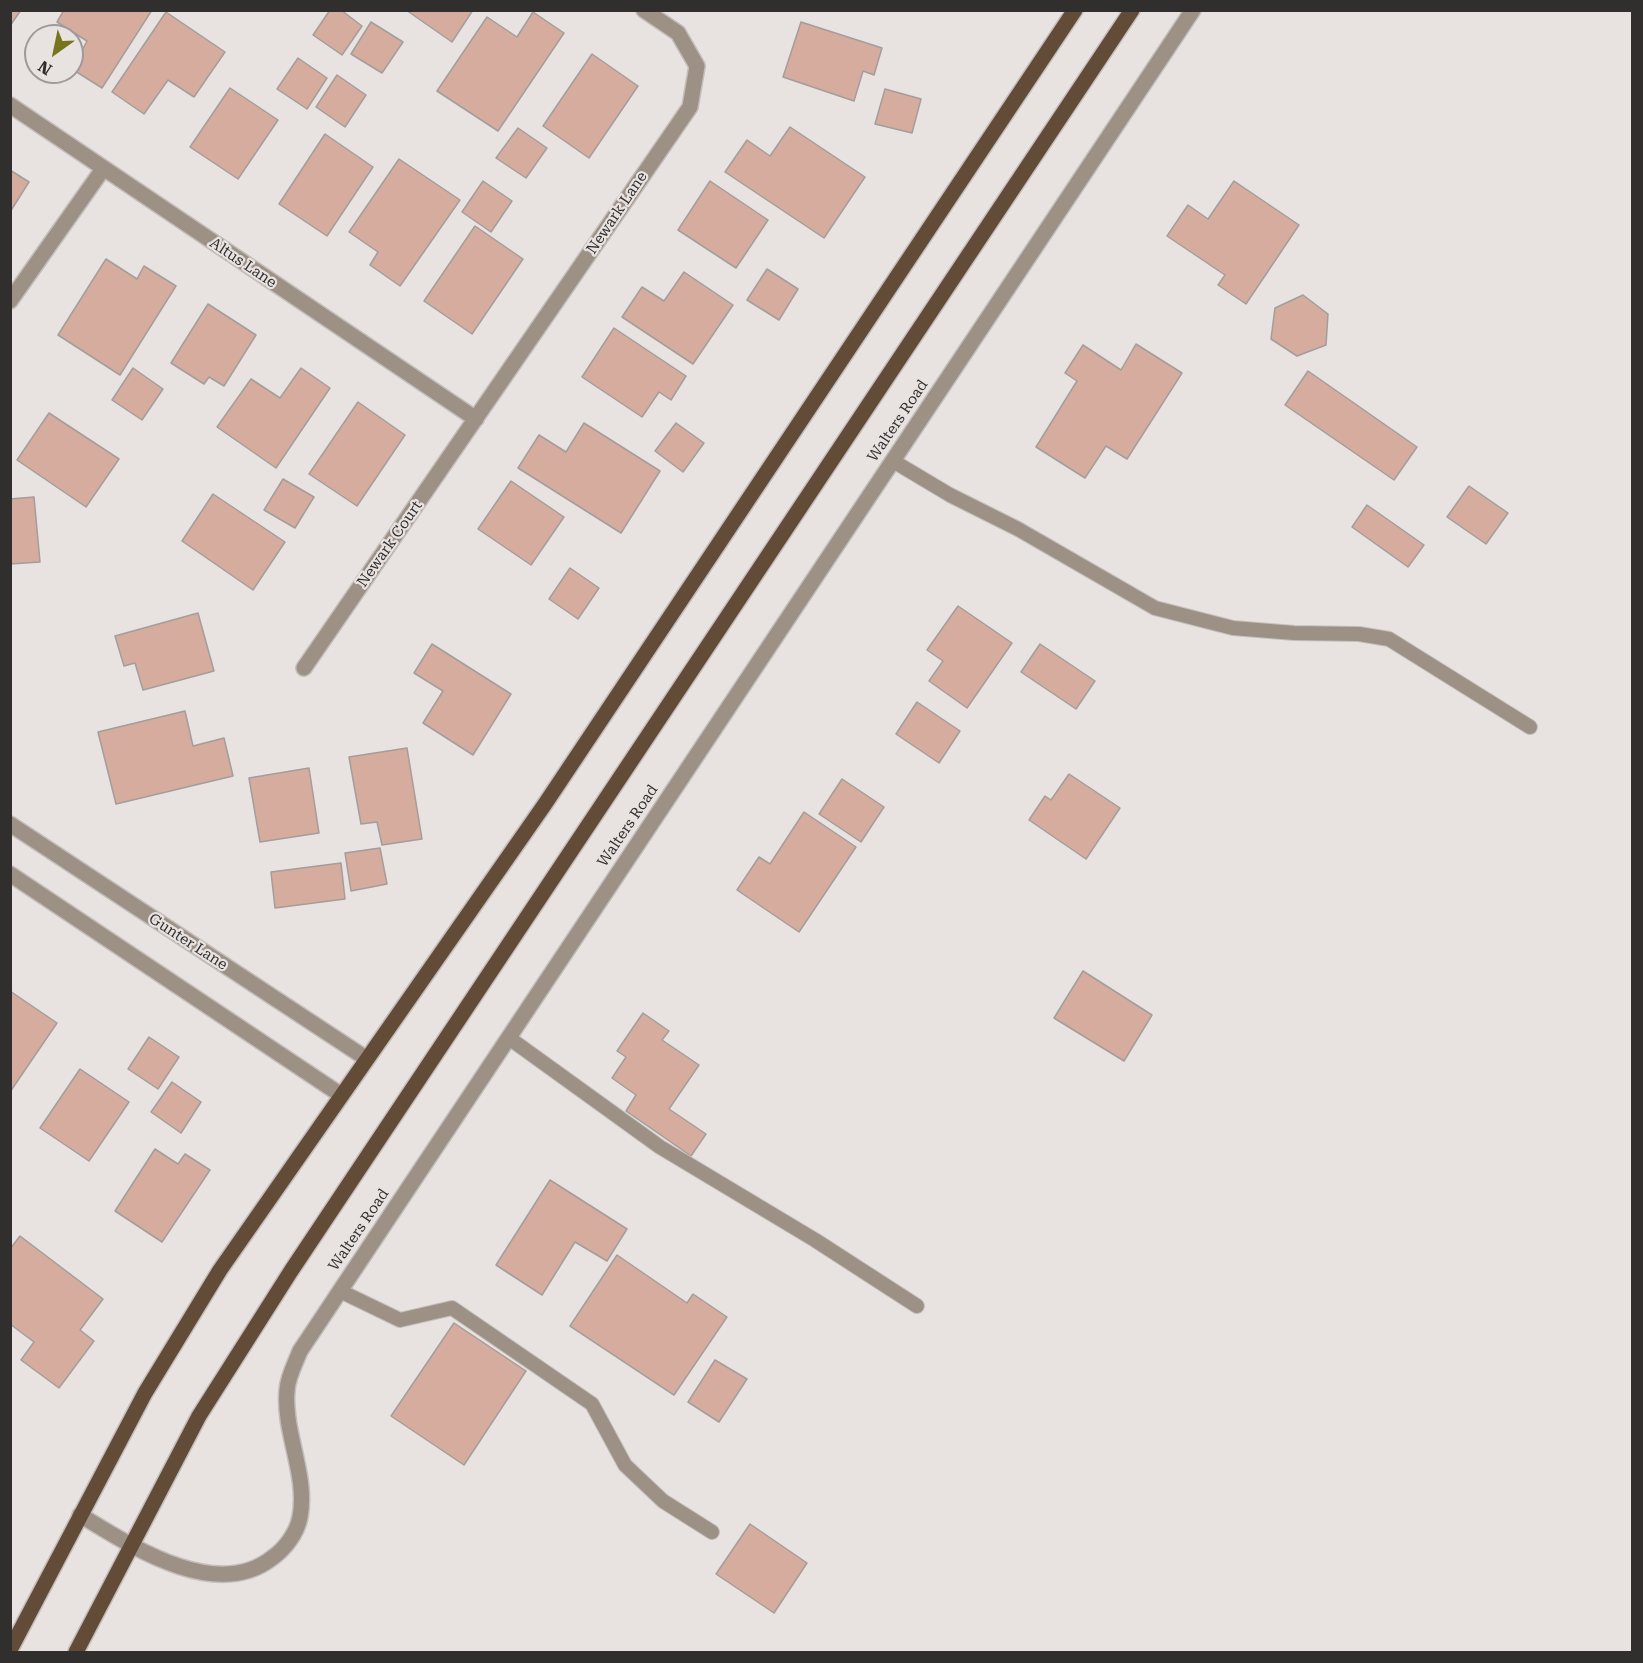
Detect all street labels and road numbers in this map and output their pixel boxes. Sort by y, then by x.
street label: Newark Lane [583,169,651,257]
street label: Altus Lane [206,234,280,292]
street label: Walters Road [864,377,932,465]
street label: Newark Court [354,497,426,591]
street label: Walters Road [594,782,662,870]
street label: Gunter Lane [145,910,231,974]
street label: Walters Road [325,1186,393,1274]

